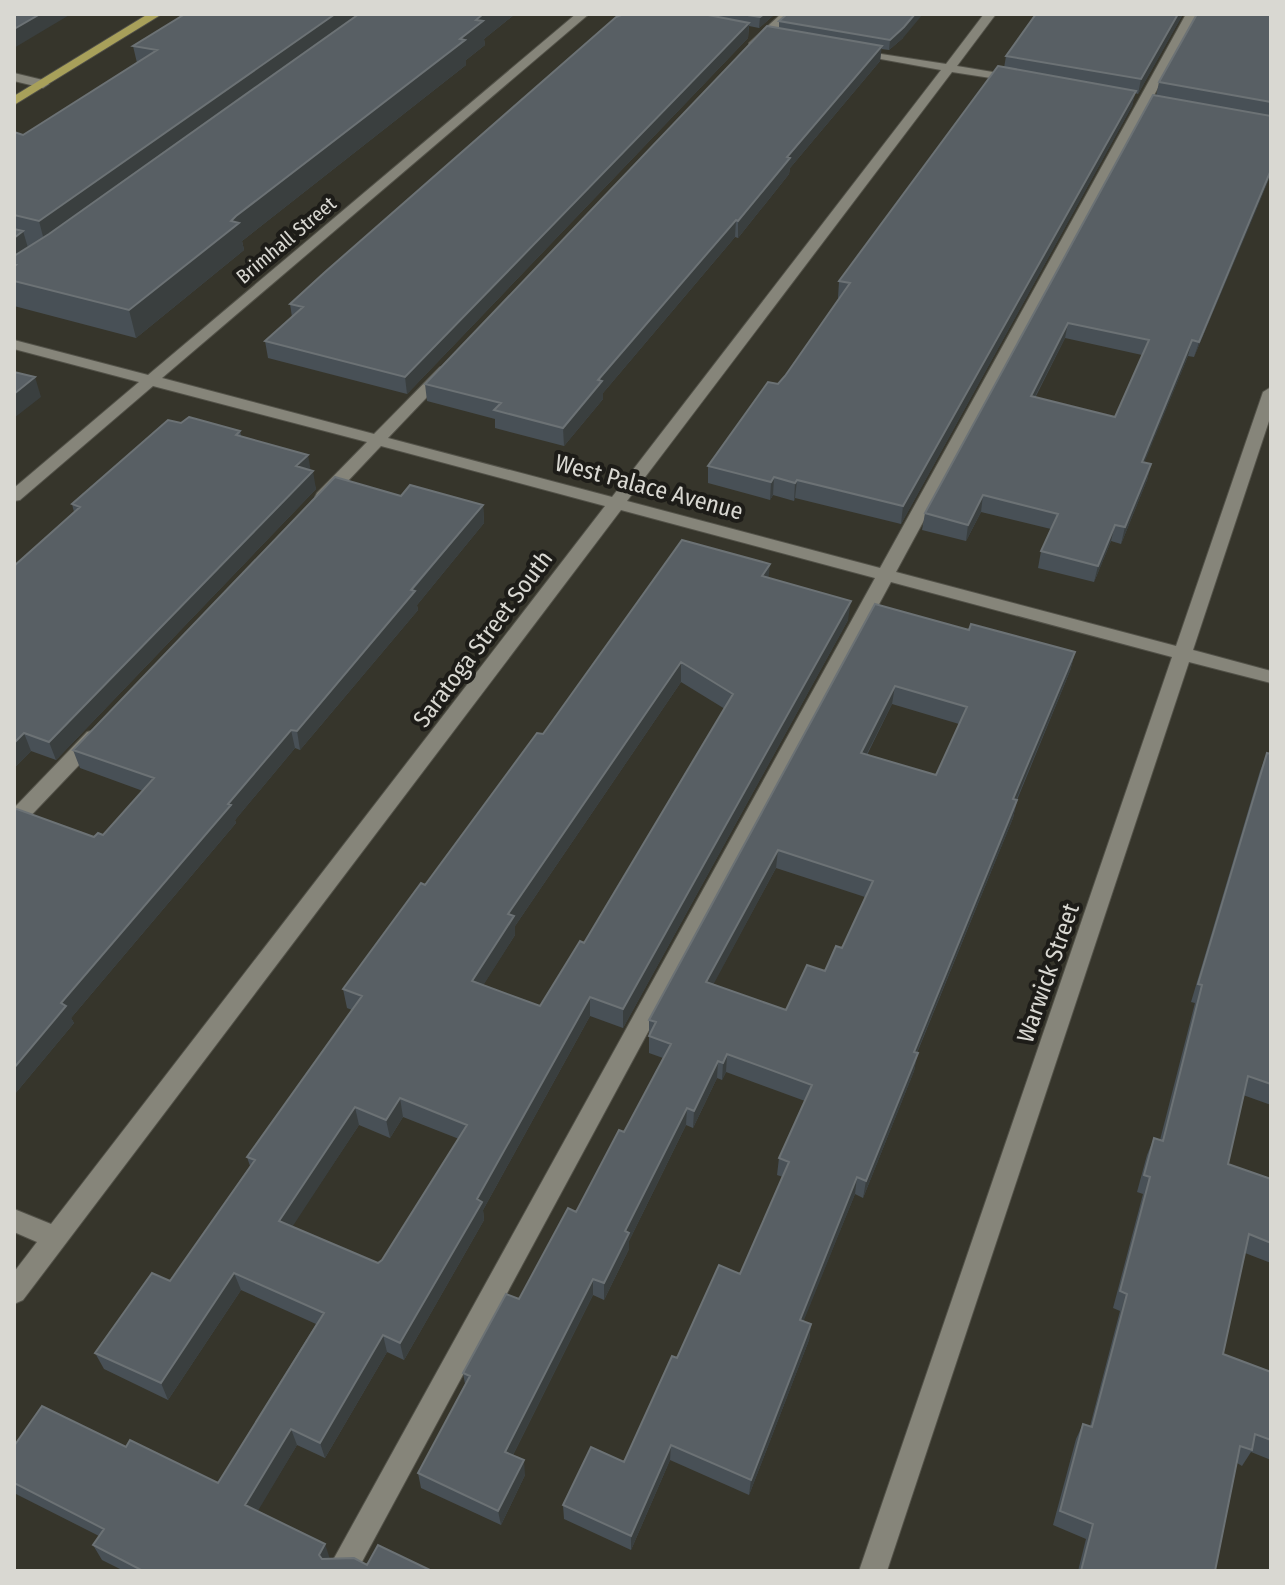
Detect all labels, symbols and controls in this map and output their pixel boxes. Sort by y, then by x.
street label: Brimhall Street [231,191,341,289]
street label: West Palace Avenue [552,448,746,526]
street label: Saratoga Street South [408,545,558,733]
street label: Warwick Street [1011,900,1085,1046]

